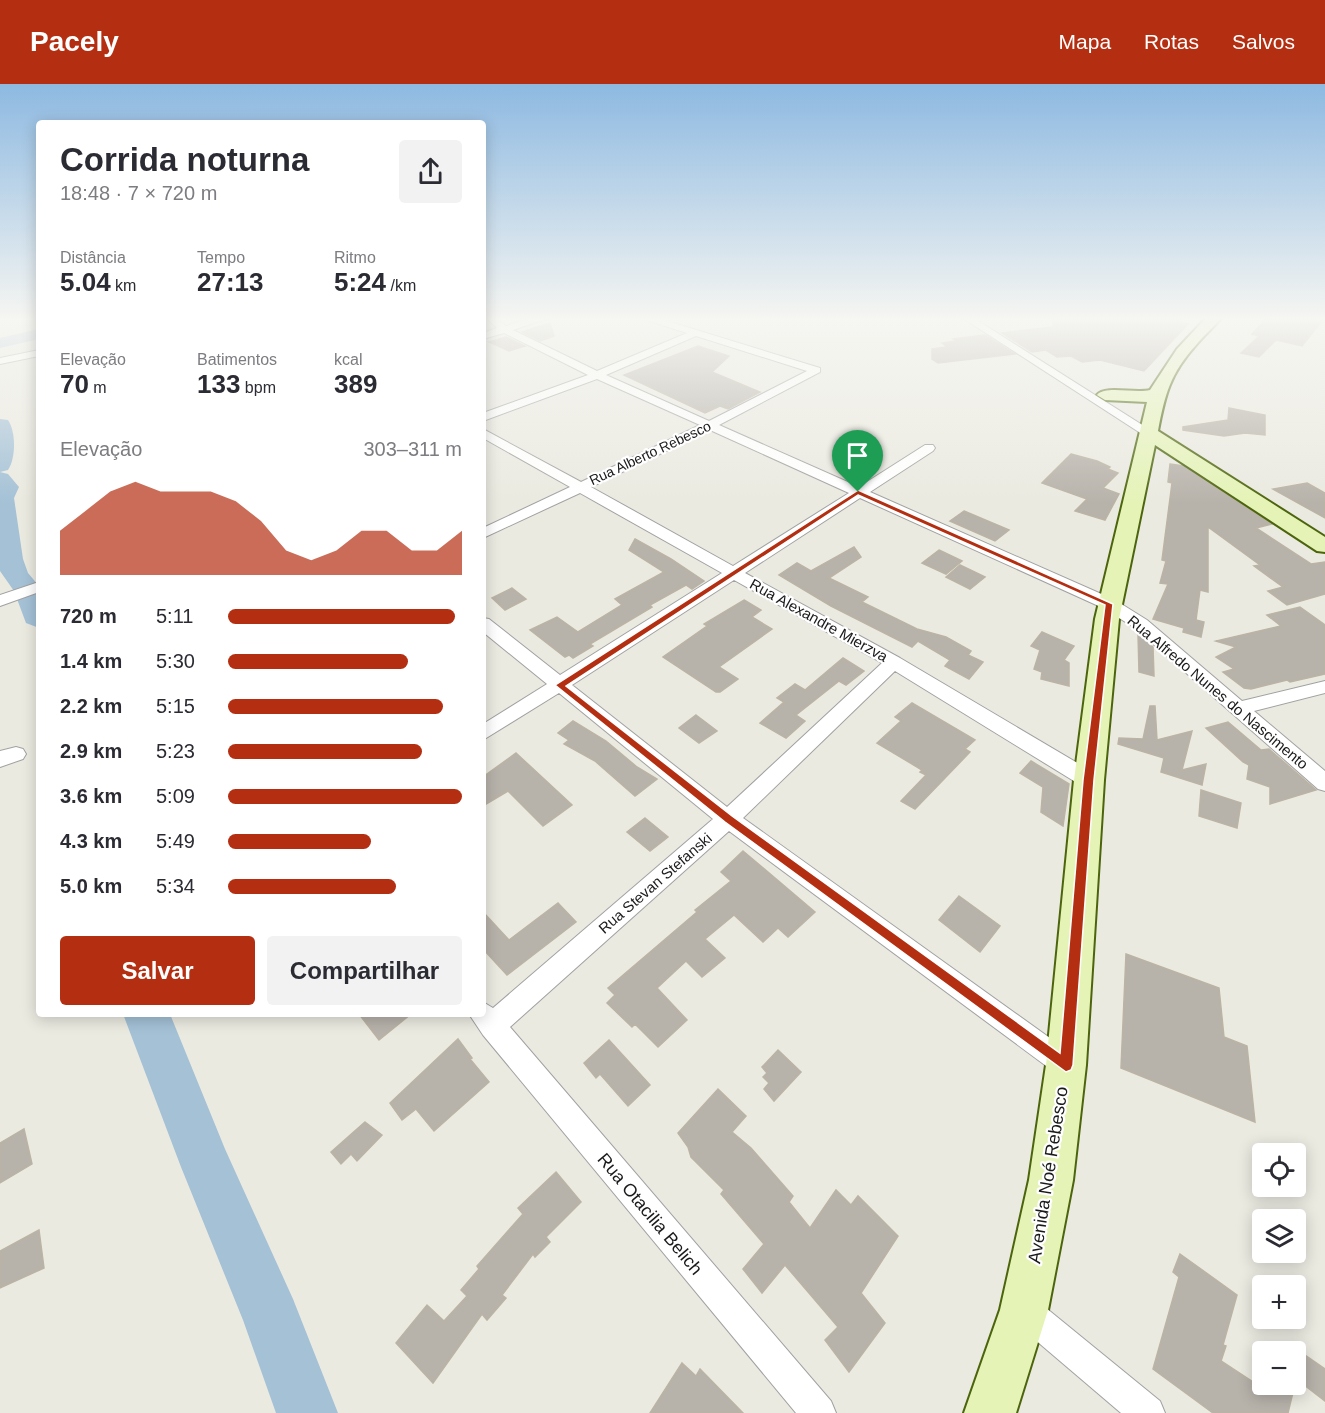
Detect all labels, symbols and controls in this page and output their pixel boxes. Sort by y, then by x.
text: Pacely [30,26,119,57]
text: Mapa [1059,30,1111,53]
text: Rotas [1144,30,1199,53]
text: Salvos [1232,30,1295,53]
button: share [399,140,462,203]
text: Corrida noturna [60,141,309,178]
text: 18:48 · 7 × 720 m [60,182,217,204]
text: Distância [60,249,126,266]
text: Tempo [197,249,245,266]
text: Ritmo [334,249,376,266]
text: 5.04 [60,267,111,297]
text: 27:13 [197,267,264,297]
text: 5:24 [334,267,386,297]
text: km [111,277,136,294]
text: /km [386,277,416,294]
text: Elevação [60,351,126,368]
text: Batimentos [197,351,277,368]
text: kcal [334,351,362,368]
text: 70 [60,369,89,399]
text: 133 [197,369,240,399]
text: 389 [334,369,377,399]
text: m [89,379,107,396]
text: bpm [240,379,276,396]
street label: Rua Alberto Rebesco [587,418,714,488]
pin [832,430,883,492]
text: Elevação [60,438,142,460]
text: 303–311 m [363,438,462,460]
icon: arrive [841,439,874,472]
street label: Rua Alexandre Mierzva [747,575,892,665]
text: 720 m [60,605,117,627]
text: 5:11 [156,605,193,627]
street label: Rua Alfredo Nunes do Nascimento [1124,612,1312,772]
text: 1.4 km [60,650,122,672]
text: 5:30 [156,650,195,672]
text: 2.2 km [60,695,122,717]
text: 5:15 [156,695,195,717]
text: 2.9 km [60,740,122,762]
text: 5:23 [156,740,195,762]
text: 3.6 km [60,785,122,807]
text: 5:09 [156,785,195,807]
street label: Rua Stevan Stefanski [595,829,715,937]
text: 4.3 km [60,830,122,852]
text: 5:49 [156,830,195,852]
text: 5.0 km [60,875,122,897]
text: 5:34 [156,875,195,897]
button: Salvar [60,936,255,1005]
button: Compartilhar [267,936,462,1005]
street label: Avenida Noé Rebesco [1024,1085,1072,1265]
map controls [1252,1143,1306,1395]
button: locate [1252,1143,1306,1197]
street label: Rua Otacilia Belich [593,1149,707,1279]
button: layers [1252,1209,1306,1263]
button: + [1252,1275,1306,1329]
button: − [1252,1341,1306,1395]

